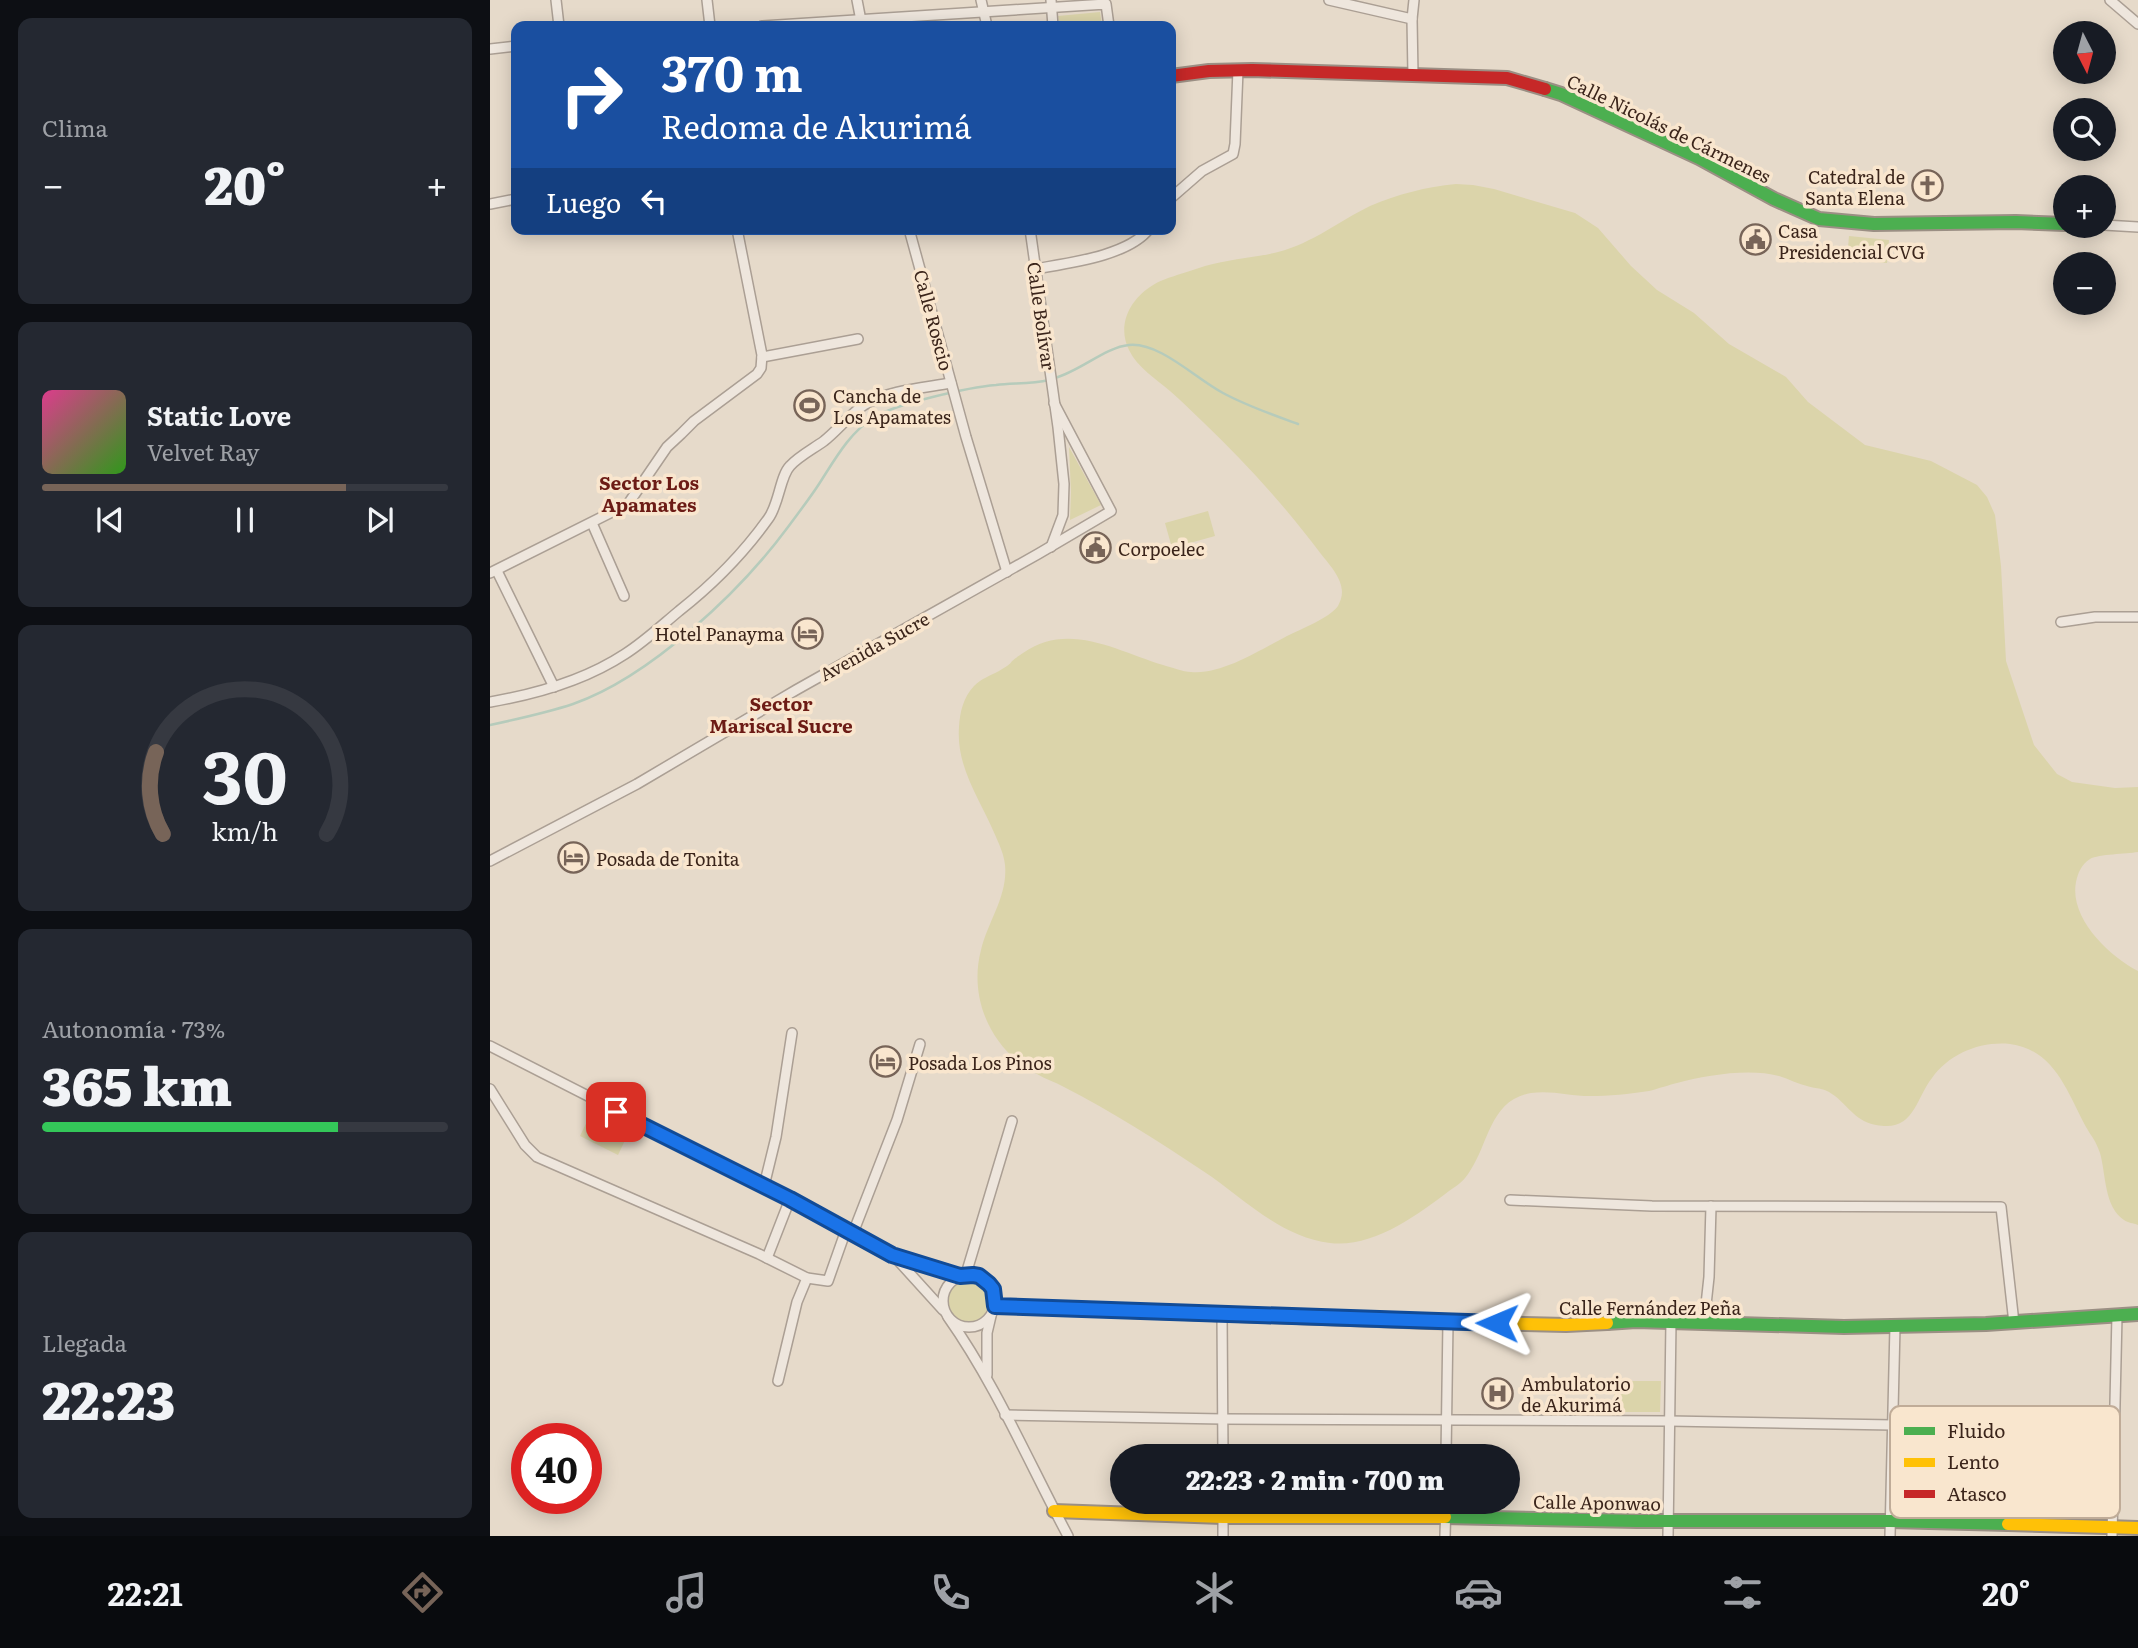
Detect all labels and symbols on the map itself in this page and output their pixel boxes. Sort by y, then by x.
north arrow [2053,21,2116,84]
street label: Calle Nicolás de Cármenes [1563,67,1775,189]
place label: Catedral de Santa Elena [1805,163,1905,211]
church icon: Catedral de Santa Elena [1911,169,1945,203]
place label: Casa Presidencial CVG [1778,217,1925,265]
public building icon: Casa Presidencial CVG [1738,223,1772,257]
street label: Calle Bolívar [1021,260,1063,372]
street label: Calle Roscio [908,267,960,373]
place label: Cancha de Los Apamates [833,382,951,430]
sports icon: Cancha de Los Apamates [793,388,827,422]
district label: Sector Los Apamates [599,468,699,518]
public building icon: Corpoelec [1078,531,1112,565]
place label: Corpoelec [1118,535,1204,562]
street label: Avenida Sucre [814,605,934,687]
hotel icon: Hotel Panayma [790,616,824,650]
place label: Hotel Panayma [654,620,784,647]
district label: Sector Mariscal Sucre [709,689,853,739]
hotel icon: Posada de Tonita [556,841,590,875]
place label: Posada de Tonita [596,845,740,872]
hotel icon: Posada Los Pinos [868,1045,902,1079]
place label: Posada Los Pinos [908,1049,1052,1076]
pin [586,1082,646,1142]
position arrow [1460,1286,1534,1360]
street label: Calle Fernández Peña [1559,1294,1741,1321]
place label: Ambulatorio de Akurimá [1521,1370,1631,1418]
hospital icon: Ambulatorio de Akurimá [1481,1376,1515,1410]
legend [1890,1406,2120,1518]
text: Fluido [1947,1416,2005,1444]
speed limit sign: 40 [511,1423,602,1514]
text: Lento [1947,1447,2000,1475]
text: Atasco [1947,1479,2007,1507]
street label: Calle Aponwao [1533,1487,1661,1517]

